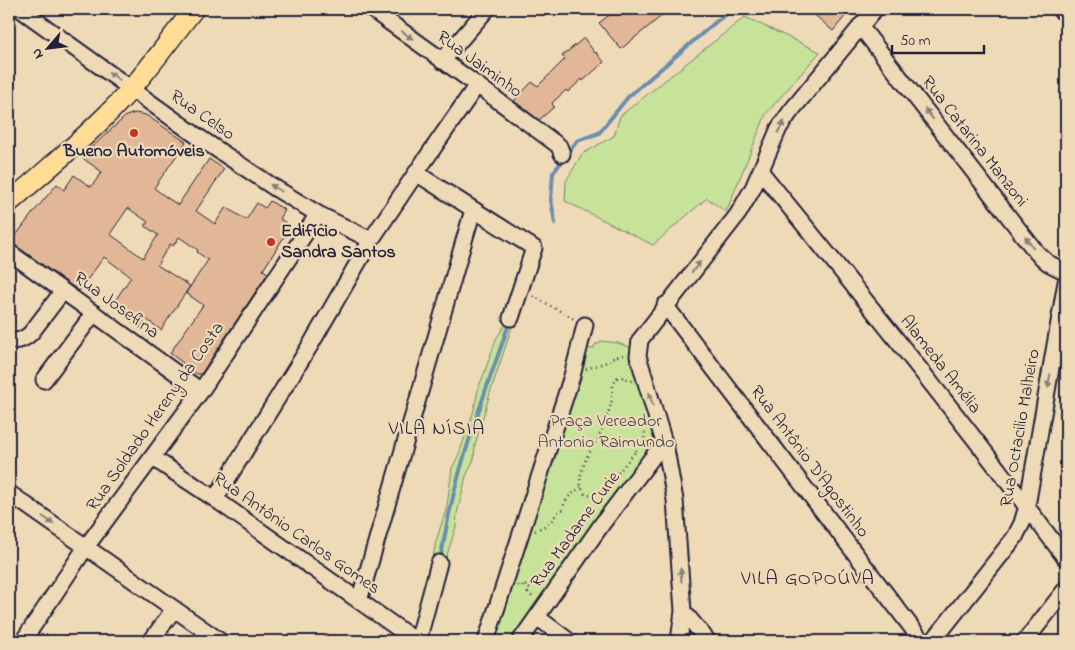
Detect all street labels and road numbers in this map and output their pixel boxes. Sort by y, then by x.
street label: Rua Jaiminho [431,25,527,105]
street label: Rua Catarina Manzoni [914,71,1034,213]
street label: Rua Celso [164,84,240,148]
street label: Rua Josefina [68,266,164,346]
street label: Alameda Amélia [893,310,987,420]
street label: Rua Soldado Hereny da Costa [81,317,231,517]
street label: Rua Octacilio Malheiro [994,347,1048,509]
street label: Rua Antônio D'Agostinho [742,380,875,544]
street label: Rua Antônio Carlos Gomes [207,466,385,602]
street label: Rua Madame Curie [525,466,628,594]

